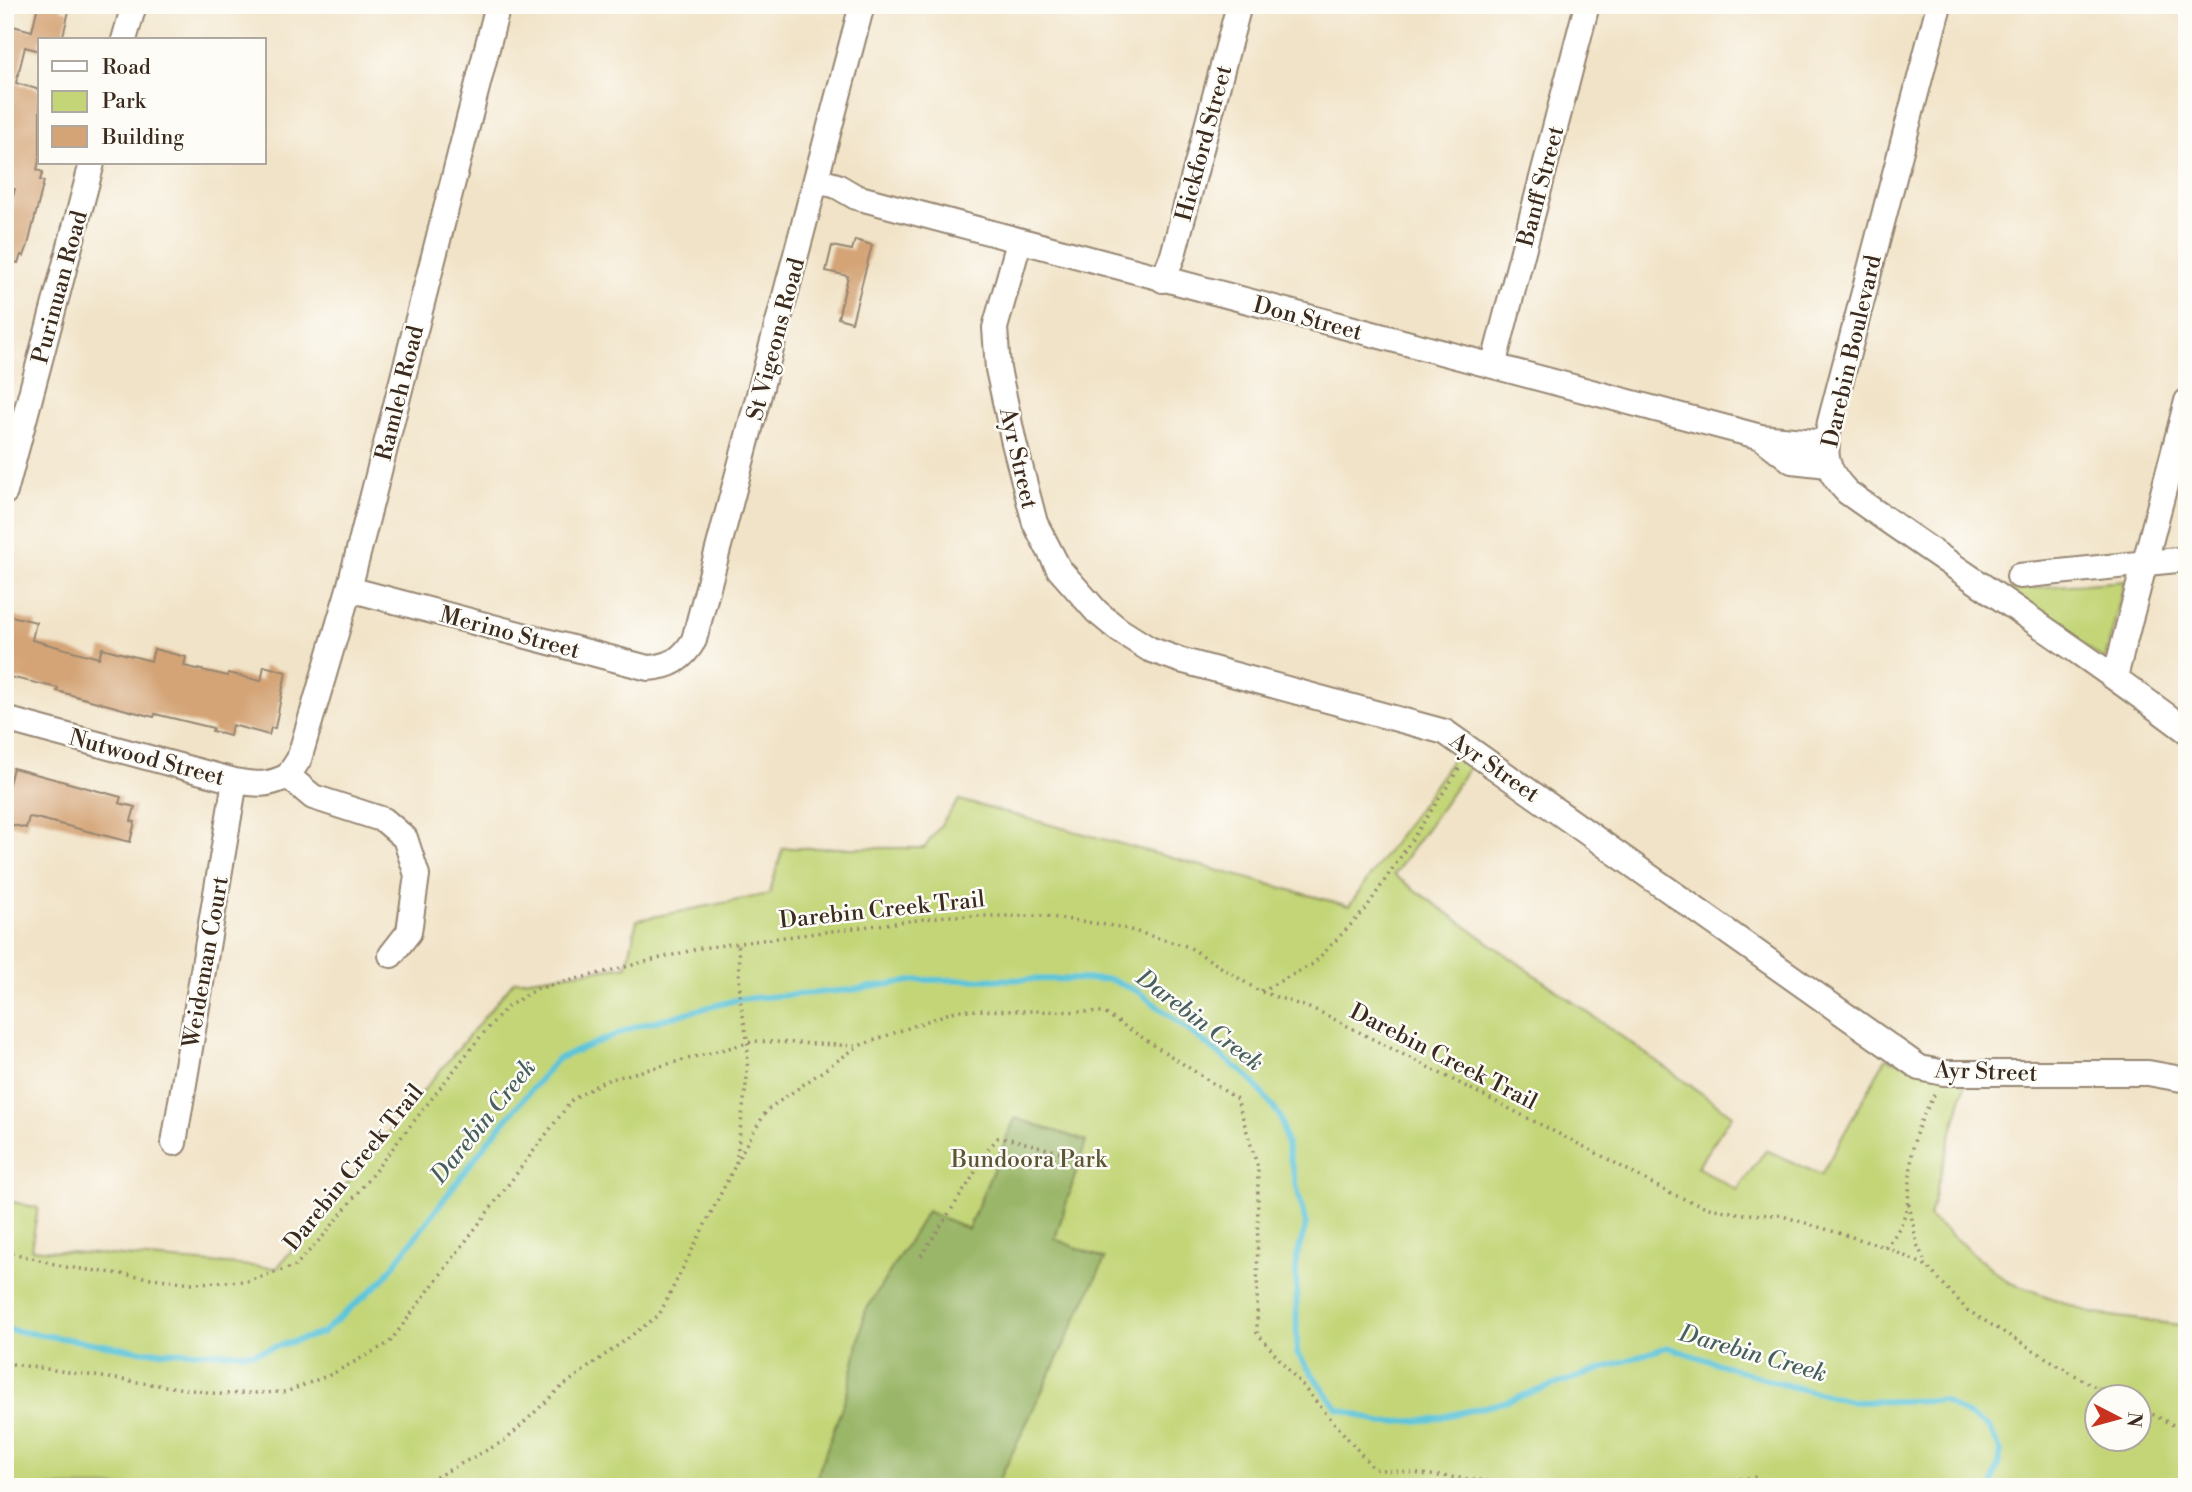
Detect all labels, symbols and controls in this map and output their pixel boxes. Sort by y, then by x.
legend [38,38,266,164]
text: Road [102,55,151,81]
street label: Hickford Street [1170,62,1238,224]
text: Park [102,89,147,115]
street label: Banff Street [1511,123,1570,251]
text: Building [101,125,184,151]
street label: Purinuan Road [26,208,94,367]
street label: Darebin Boulevard [1816,252,1888,450]
street label: St Vigeons Road [741,255,811,423]
street label: Don Street [1250,291,1365,347]
street label: Ramleh Road [370,323,430,464]
street label: Ayr Street [993,404,1043,511]
street label: Merino Street [437,601,583,665]
street label: Nutwood Street [66,724,228,792]
street label: Ayr Street [1443,726,1545,809]
street label: Weideman Court [177,874,235,1051]
street label: Darebin Creek Trail [778,885,987,935]
water label: Darebin Creek [1129,963,1269,1078]
street label: Darebin Creek Trail [1345,998,1542,1116]
water label: Darebin Creek [424,1053,543,1191]
street label: Ayr Street [1933,1056,2038,1088]
street label: Darebin Creek Trail [278,1078,430,1257]
park label: Bundoora Park [950,1146,1108,1174]
water label: Darebin Creek [1675,1318,1830,1389]
north arrow [2084,1384,2154,1454]
text: N [2121,1411,2147,1428]

